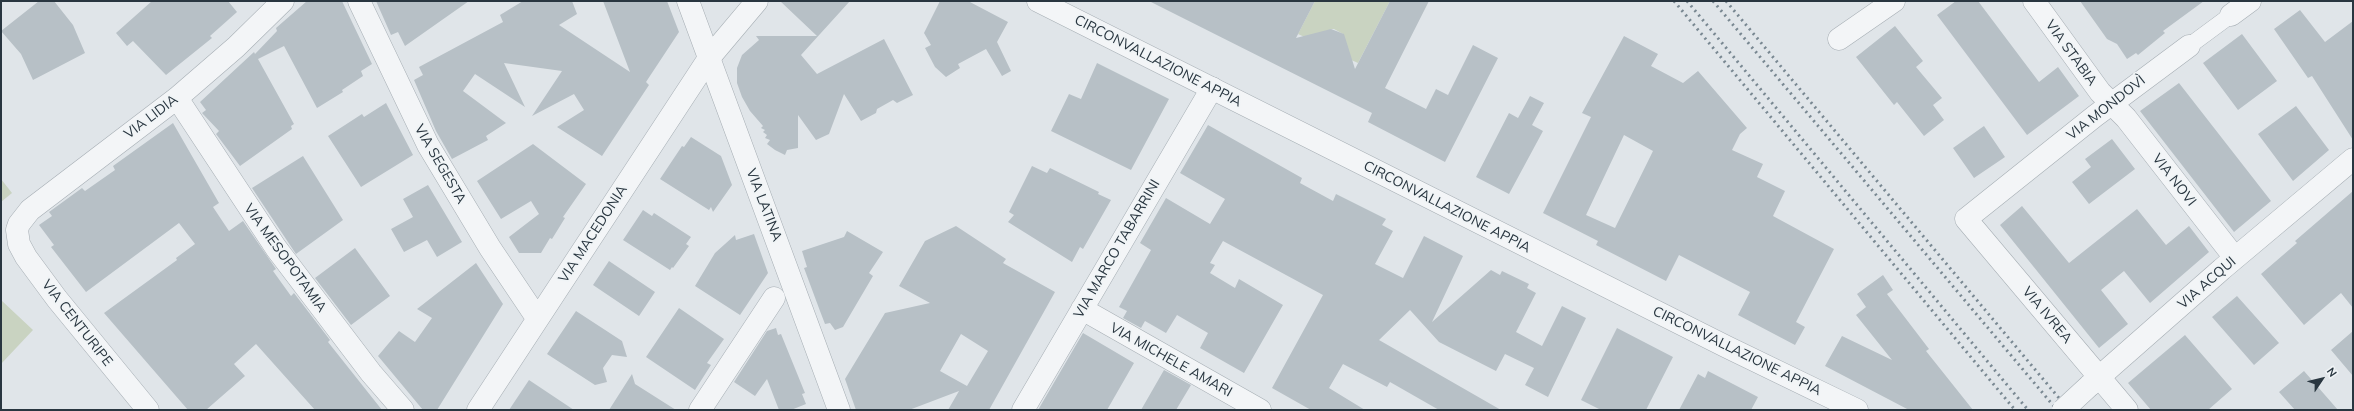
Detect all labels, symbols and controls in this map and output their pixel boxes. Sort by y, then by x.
street label: CIRCONVALLAZIONE APPIA [1072,11,1244,111]
street label: VIA STABIA [2042,17,2100,89]
street label: VIA MONDOVÌ [2063,72,2149,144]
street label: VIA LIDIA [121,91,181,143]
street label: VIA SEGESTA [411,121,469,207]
street label: VIA NOVI [2148,150,2200,210]
street label: CIRCONVALLAZIONE APPIA [1361,157,1533,257]
street label: VIA LATINA [742,166,786,244]
street label: VIA MARCO TABARRINI [1070,177,1164,321]
street label: VIA MACEDONIA [555,182,631,286]
street label: VIA MESOPOTAMIA [240,201,330,315]
street label: VIA ACQUI [2175,253,2239,313]
street label: VIA CENTURIPE [38,276,116,370]
street label: VIA IVREA [2018,283,2076,347]
street label: CIRCONVALLAZIONE APPIA [1650,303,1824,399]
street label: VIA MICHELE AMARI [1107,319,1235,401]
north arrow [2302,359,2342,399]
text: N [2324,365,2340,380]

